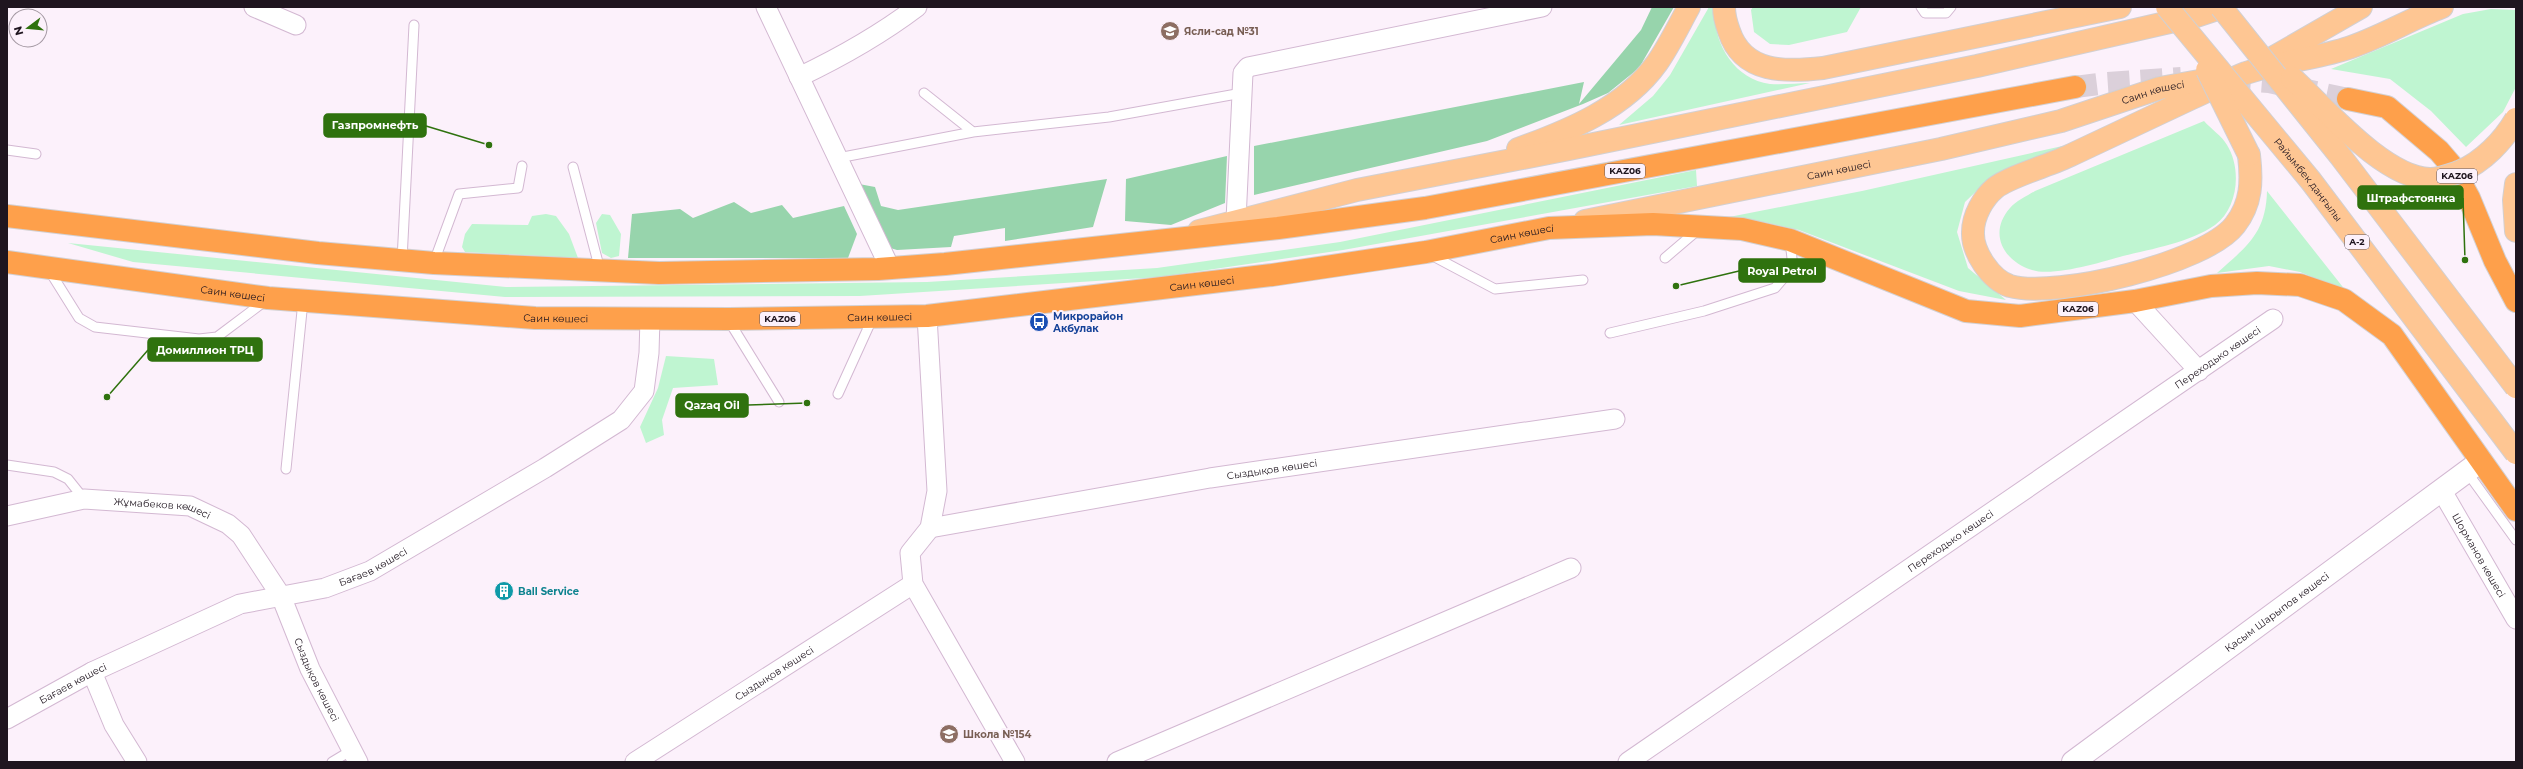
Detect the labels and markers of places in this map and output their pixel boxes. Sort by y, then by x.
school or university icon: Ясли-сад №31 [1159,20,1181,42]
place label: Ясли-сад №31 [1184,25,1259,38]
callout: Газпромнефть [324,114,426,137]
callout: Штрафстоянка [2358,186,2463,209]
callout: Royal Petrol [1739,259,1825,282]
place label: Микрорайон Акбулак [1053,310,1123,335]
bus stop icon: Микрорайон Акбулак [1028,311,1050,333]
callout: Домиллион ТРЦ [148,338,262,361]
callout: Qazaq Oil [676,394,748,417]
building icon: Ball Service [493,580,515,602]
place label: Ball Service [518,585,579,598]
school or university icon: Школа №154 [938,723,960,745]
place label: Школа №154 [963,728,1032,741]

